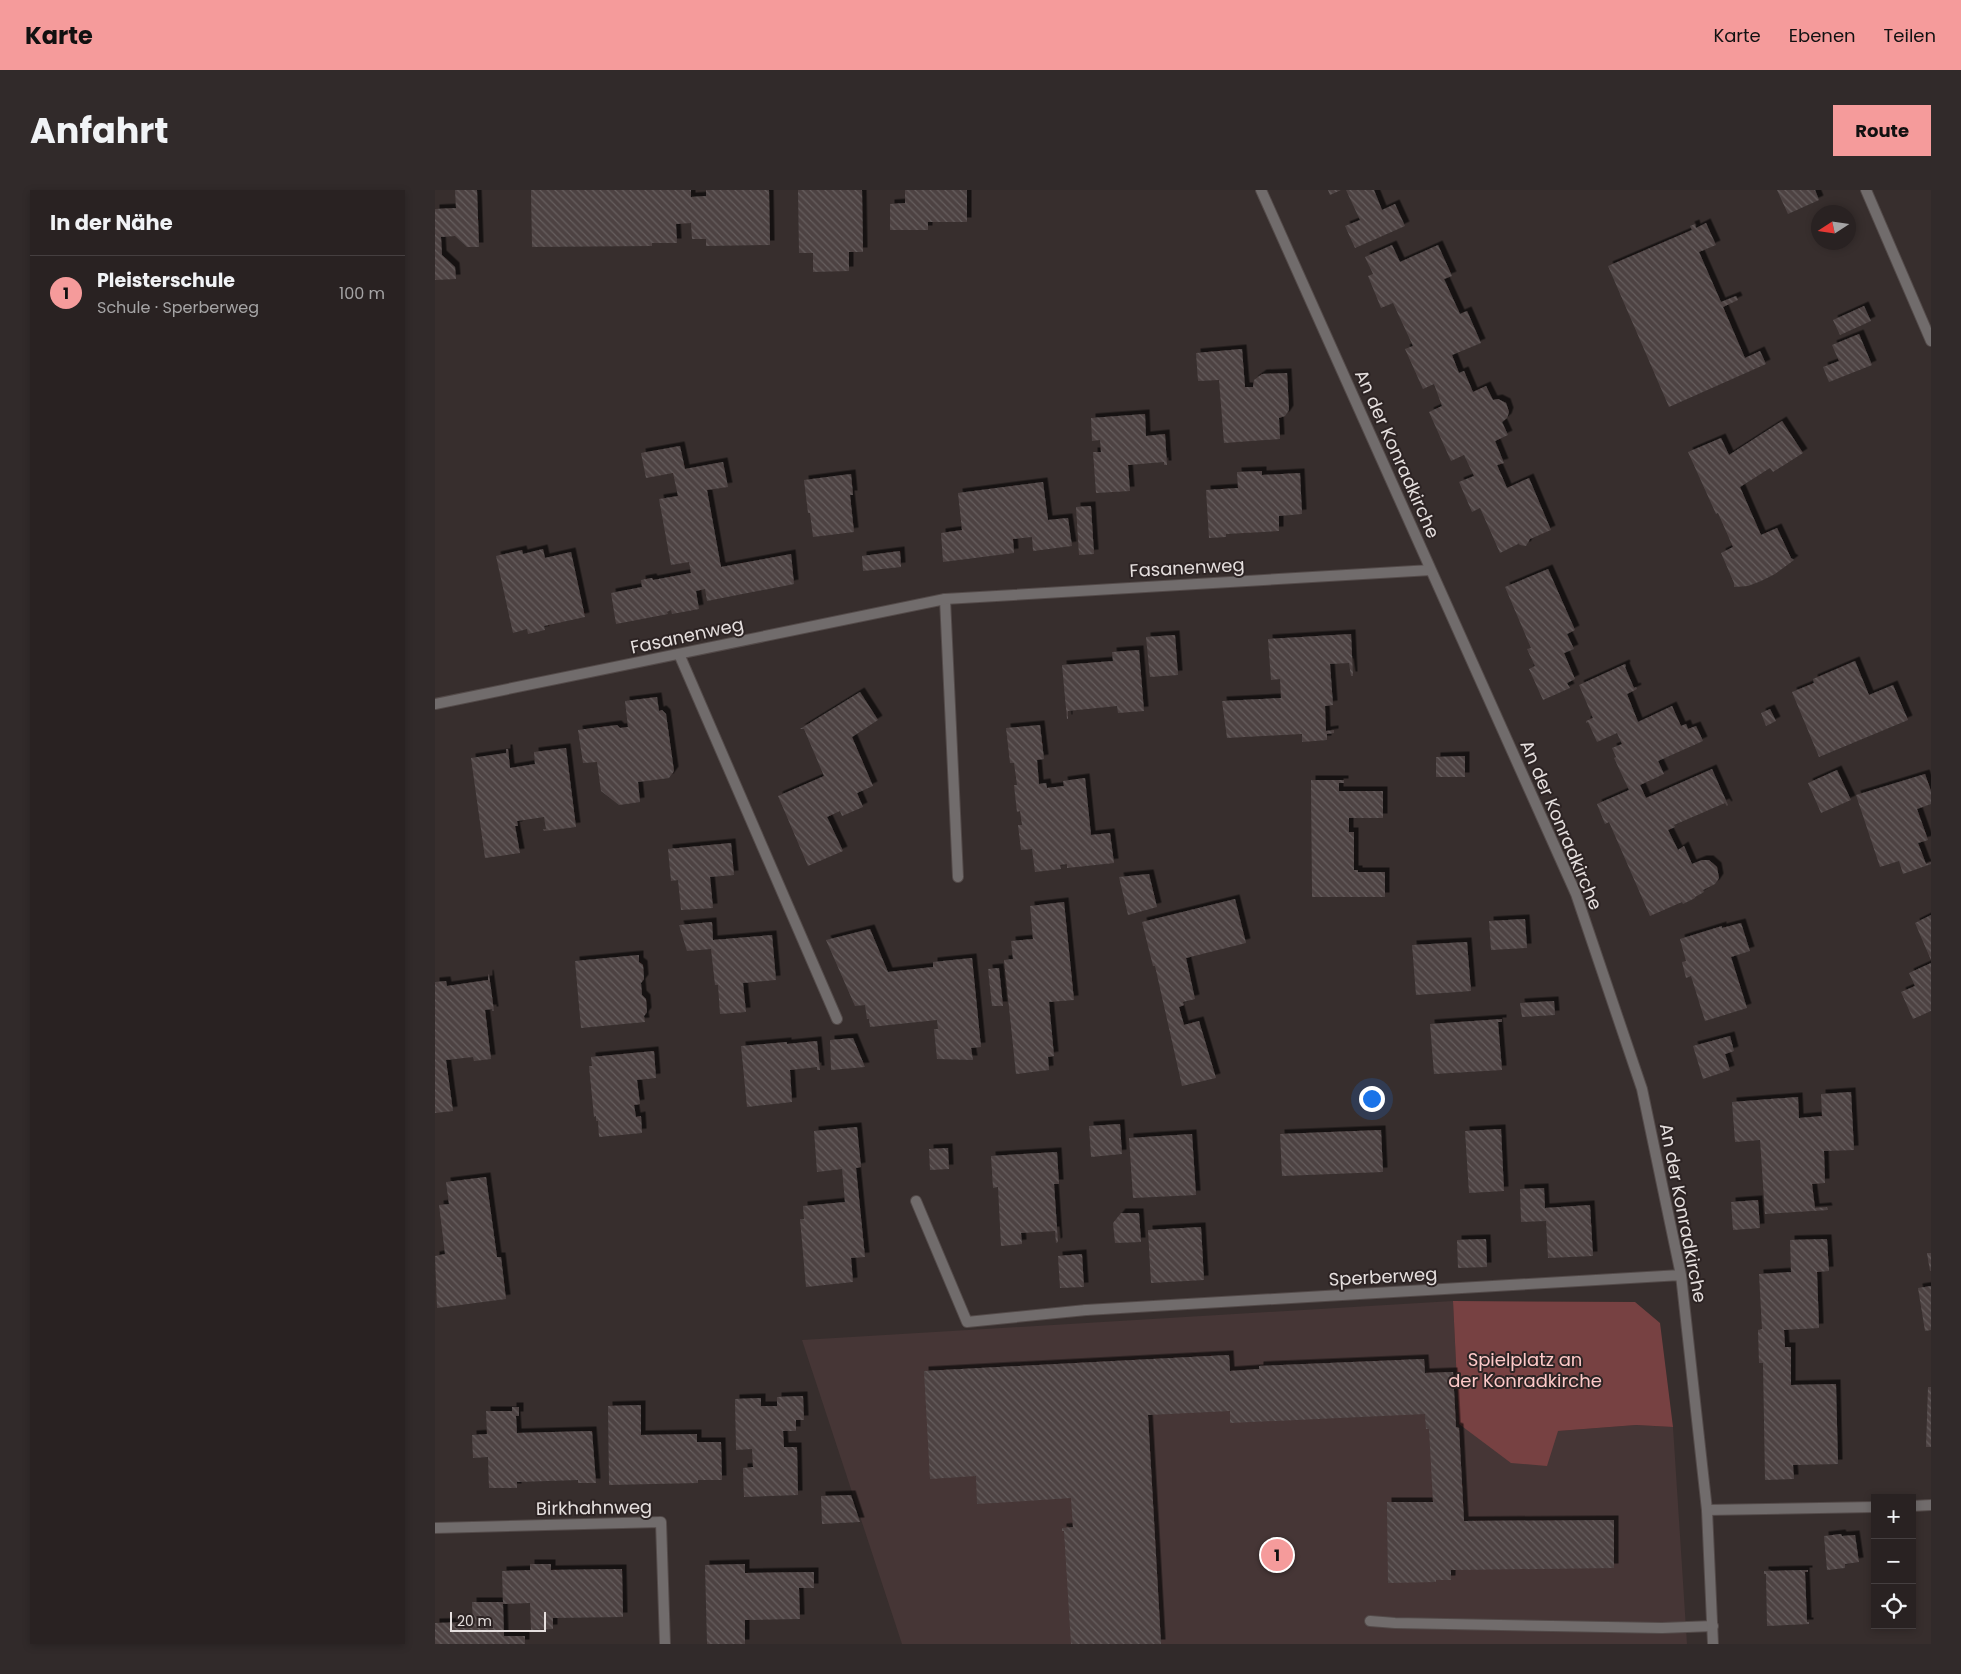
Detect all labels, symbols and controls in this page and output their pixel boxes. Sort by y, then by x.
text: Karte [25,19,93,52]
text: Karte [1713,23,1761,48]
text: Ebenen [1789,23,1856,48]
text: Teilen [1884,23,1936,48]
button: Route [1833,105,1931,156]
text: Anfahrt [30,106,169,155]
north arrow [1811,205,1856,250]
text: In der Nähe [50,208,173,237]
text: Pleisterschule [97,267,235,294]
text: 1 [63,282,69,305]
text: 100 m [339,282,385,305]
text: Schule · Sperberweg [97,296,259,319]
street label: An der Konradkirche [1349,365,1446,542]
street label: Fasanenweg [1129,552,1245,583]
street label: Fasanenweg [628,611,746,660]
street label: An der Konradkirche [1514,736,1609,914]
your location [1359,1086,1385,1112]
street label: An der Konradkirche [1654,1121,1713,1305]
street label: Sperberweg [1328,1261,1438,1292]
park label: Spielplatz an der Konradkirche [1448,1347,1602,1393]
street label: Birkhahnweg [536,1494,652,1521]
map controls [1871,1494,1916,1629]
button: + [1871,1494,1916,1539]
pin: 1 [1261,1536,1293,1574]
button: − [1871,1539,1916,1584]
button: locate [1871,1584,1916,1629]
scale bar [450,1609,546,1632]
text: 20 m [457,1611,492,1631]

